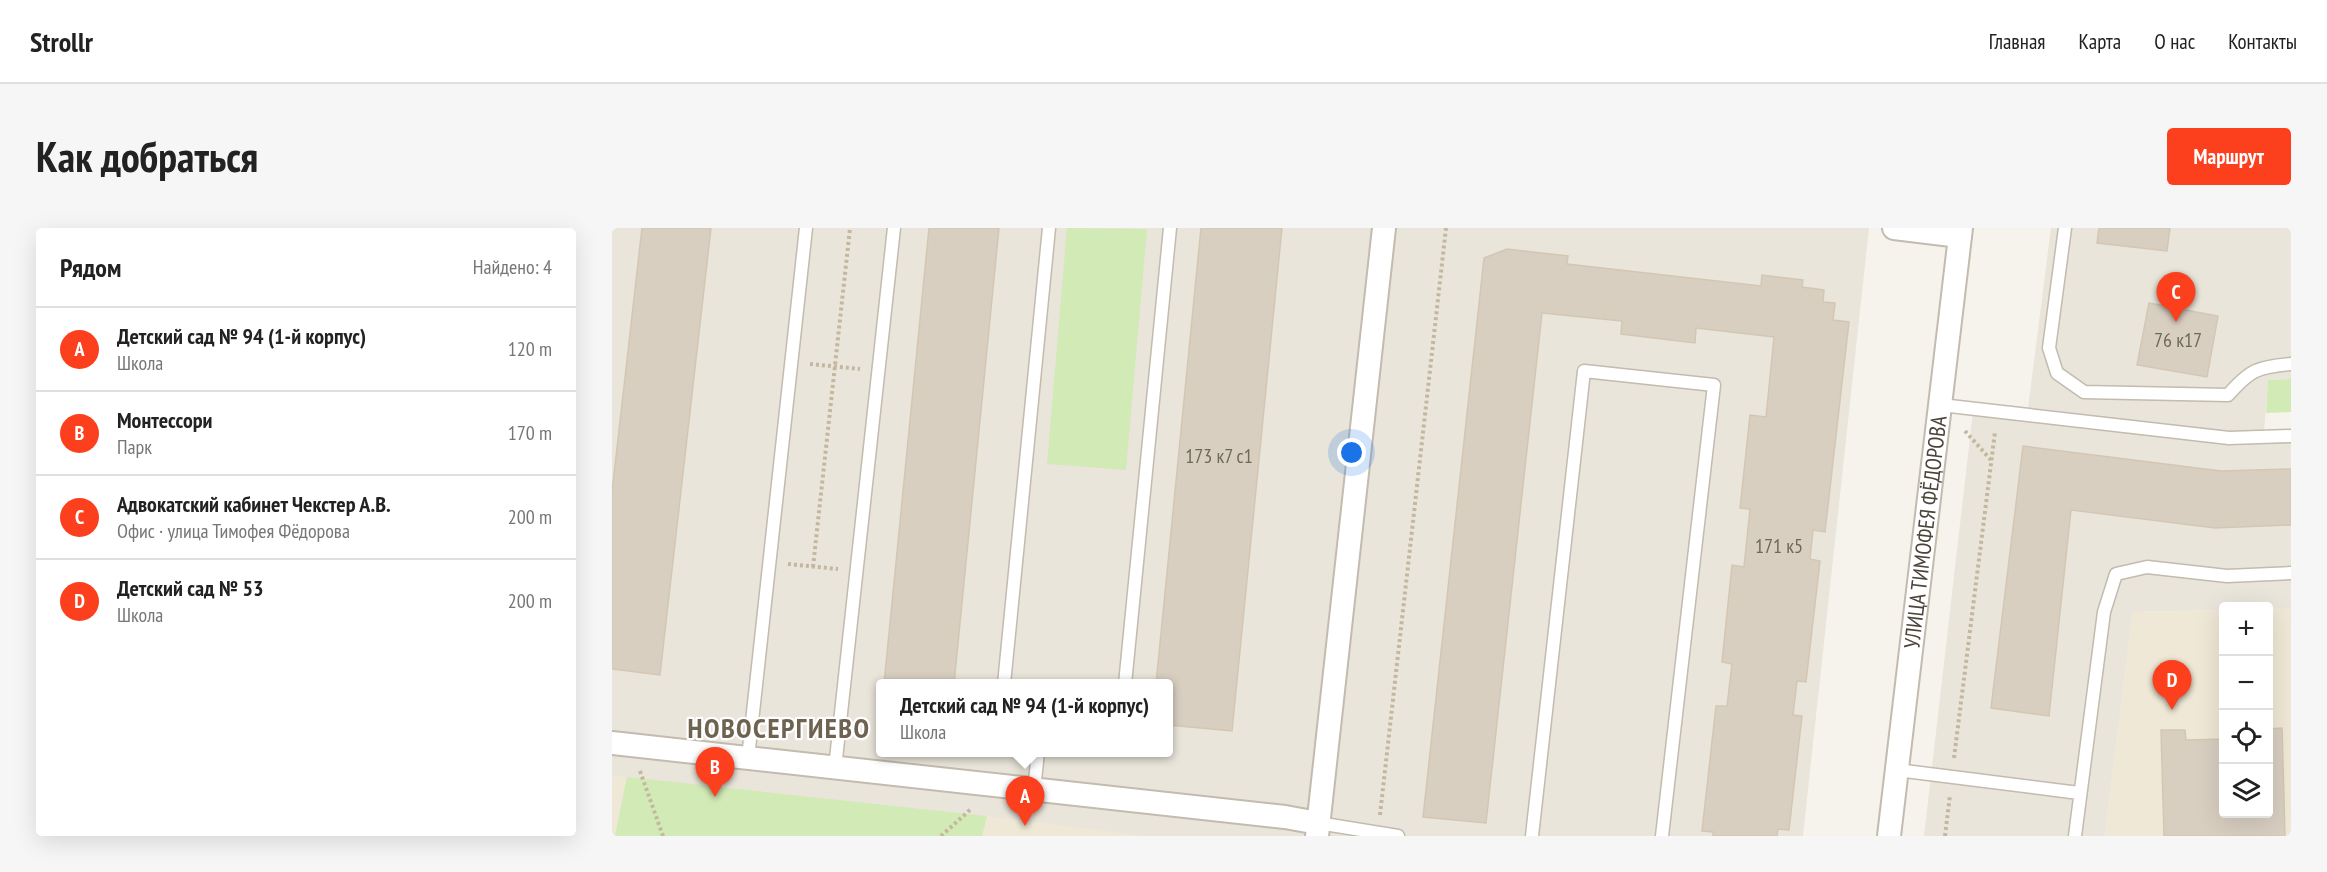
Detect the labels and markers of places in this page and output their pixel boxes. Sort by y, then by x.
pin: C [2156,272,2196,322]
pin: D [2152,660,2192,710]
pin: B [696,748,734,797]
pin: A [1006,776,1044,826]

